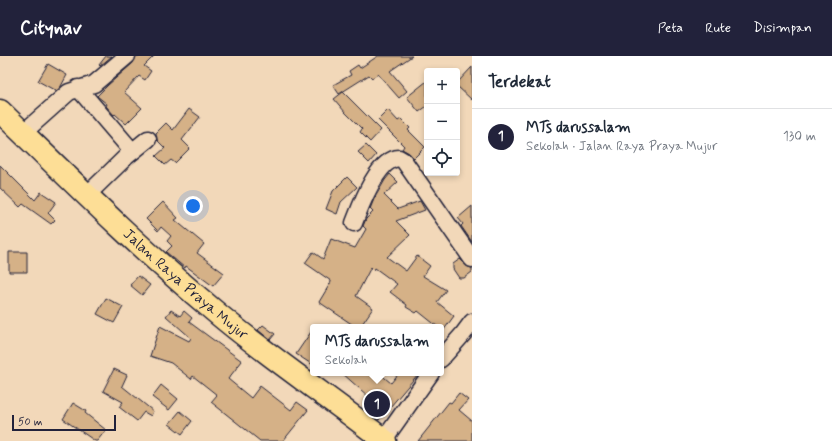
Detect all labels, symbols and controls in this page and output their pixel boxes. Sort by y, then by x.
text: Citynav [20,16,82,41]
text: Peta [658,19,683,37]
text: Rute [705,19,731,37]
text: Disimpan [753,19,812,37]
map controls [424,68,460,176]
button: + [424,68,460,104]
text: Terdekat [488,71,551,93]
button: − [424,104,460,140]
text: MTs darussalam [526,118,631,138]
text: 1 [498,128,504,145]
text: 130 m [783,128,816,145]
text: Sekolah · Jalan Raya Praya Mujur [526,138,717,155]
button: locate [424,140,460,176]
your location [183,196,203,216]
street label: Jalan Raya Praya Mujur [118,224,253,345]
popup [310,324,444,376]
text: MTs darussalam [325,332,429,352]
text: Sekolah [325,352,367,369]
pin: 1 [364,389,390,419]
scale bar [12,413,116,432]
text: 50 m [18,415,43,429]

